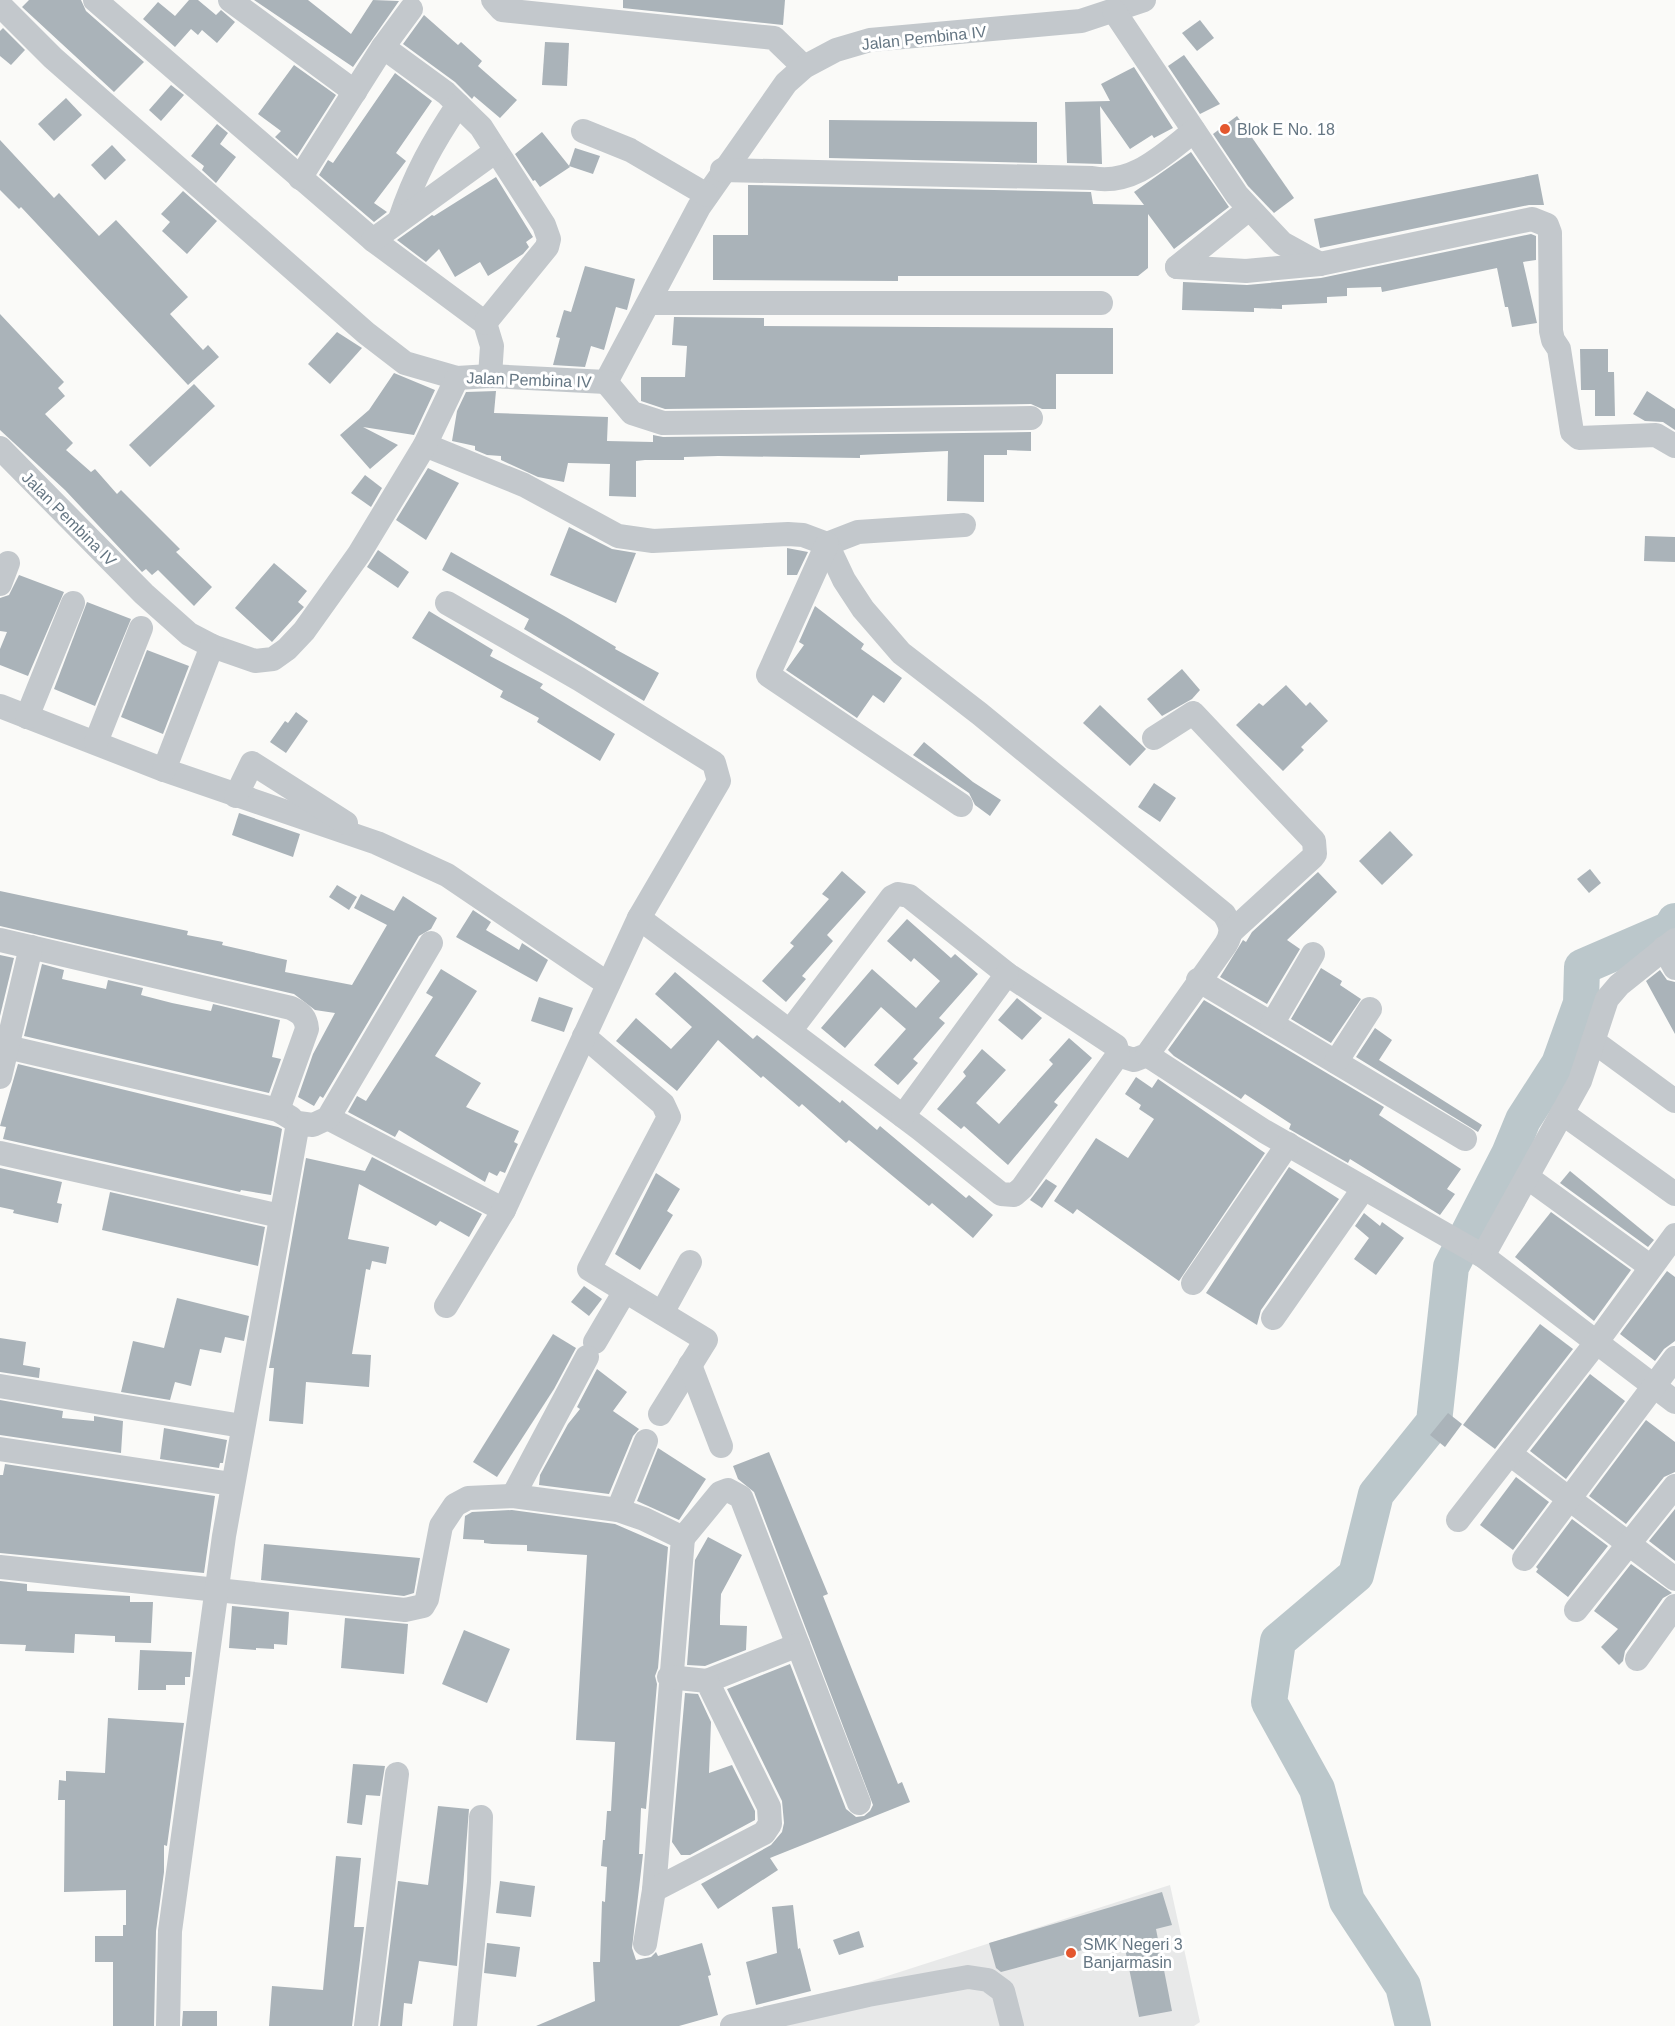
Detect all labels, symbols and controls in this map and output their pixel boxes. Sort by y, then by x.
street label: Jalan Pembina IV [861,23,988,53]
place label: Blok E No. 18 [1237,121,1335,138]
marker: Blok E No. 18 [1218,122,1232,136]
street label: Jalan Pembina IV [466,369,592,391]
street label: Jalan Pembina IV [19,469,120,570]
place label: SMK Negeri 3 Banjarmasin [1083,1936,1183,1971]
marker: SMK Negeri 3 Banjarmasin [1064,1946,1078,1960]

